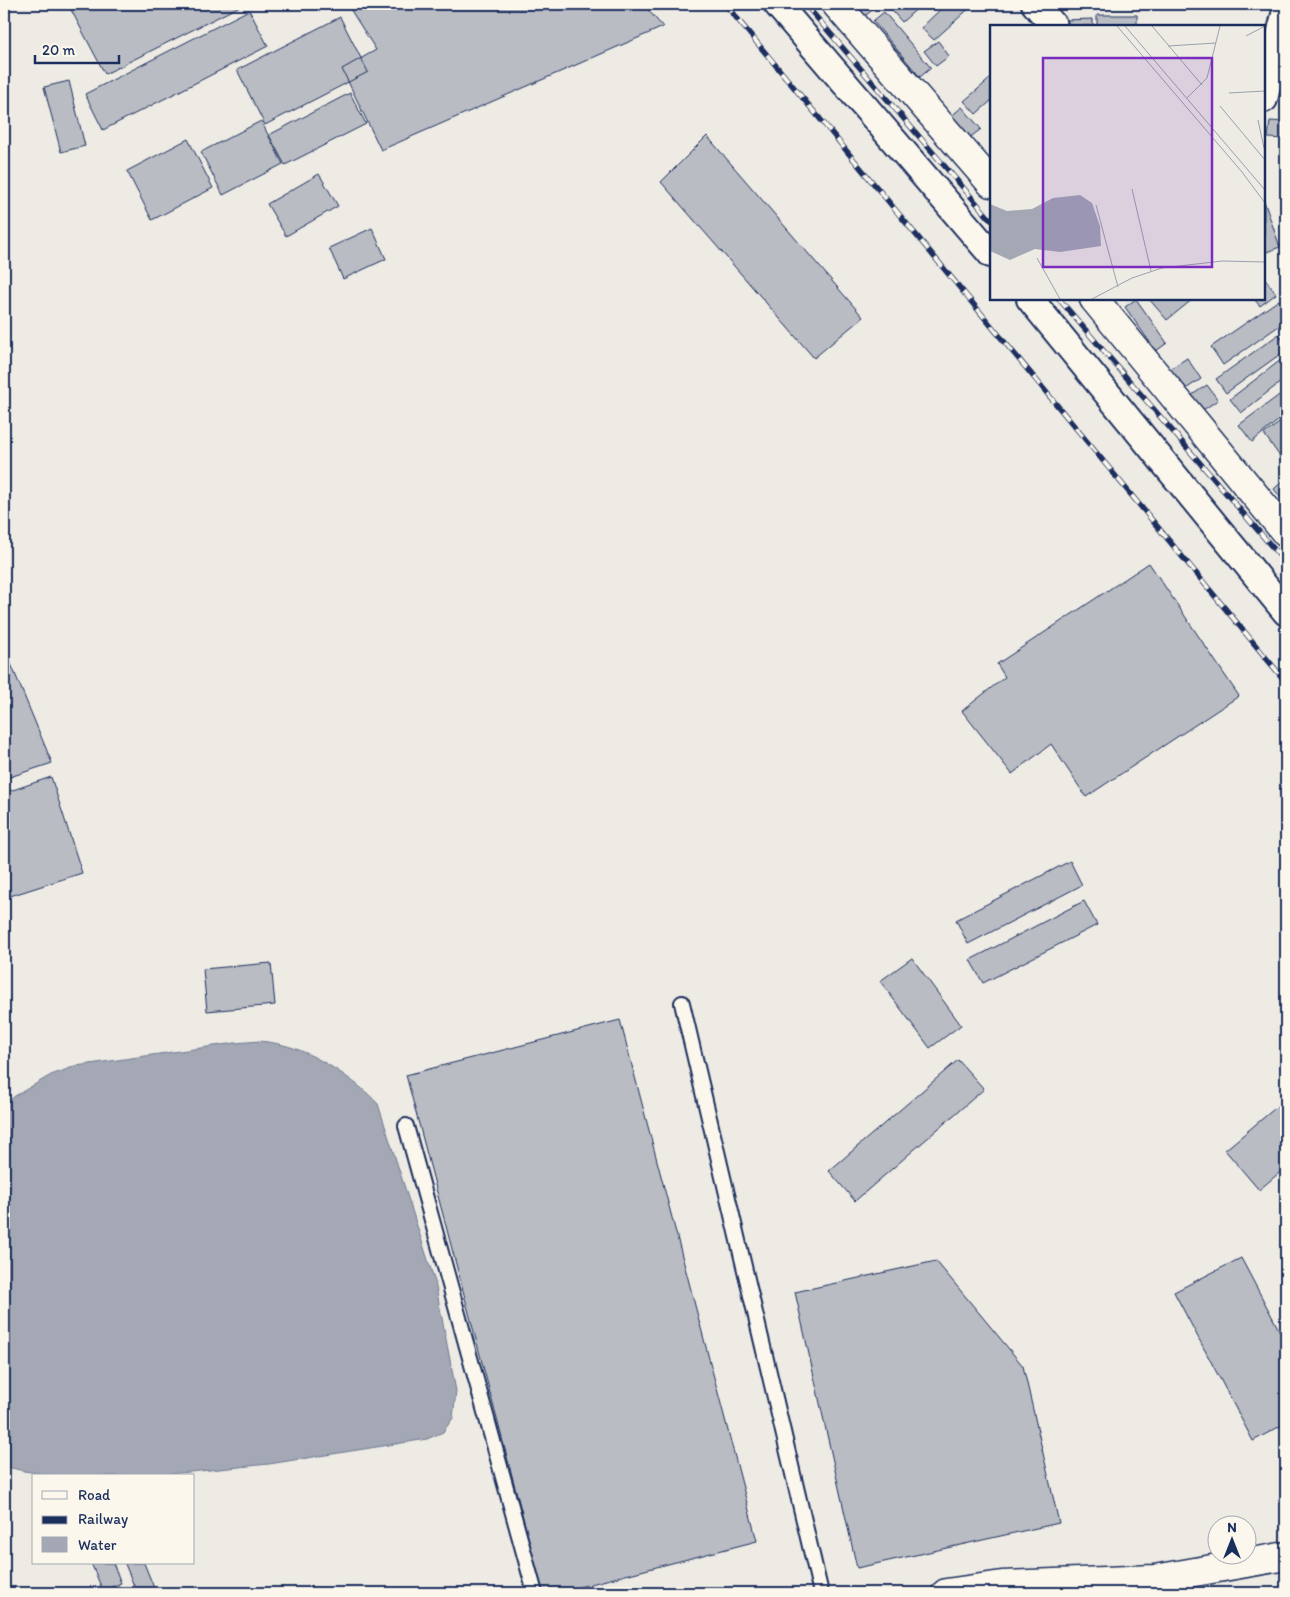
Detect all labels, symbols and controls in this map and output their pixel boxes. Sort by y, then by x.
inset map [990,25,1265,300]
scale bar [35,32,119,64]
text: 20 m [42,41,76,59]
legend [32,1474,195,1564]
text: Road [78,1486,111,1504]
text: Railway [78,1510,128,1528]
north arrow [1208,1514,1258,1564]
text: N [1227,1519,1237,1536]
text: Water [78,1536,117,1554]

